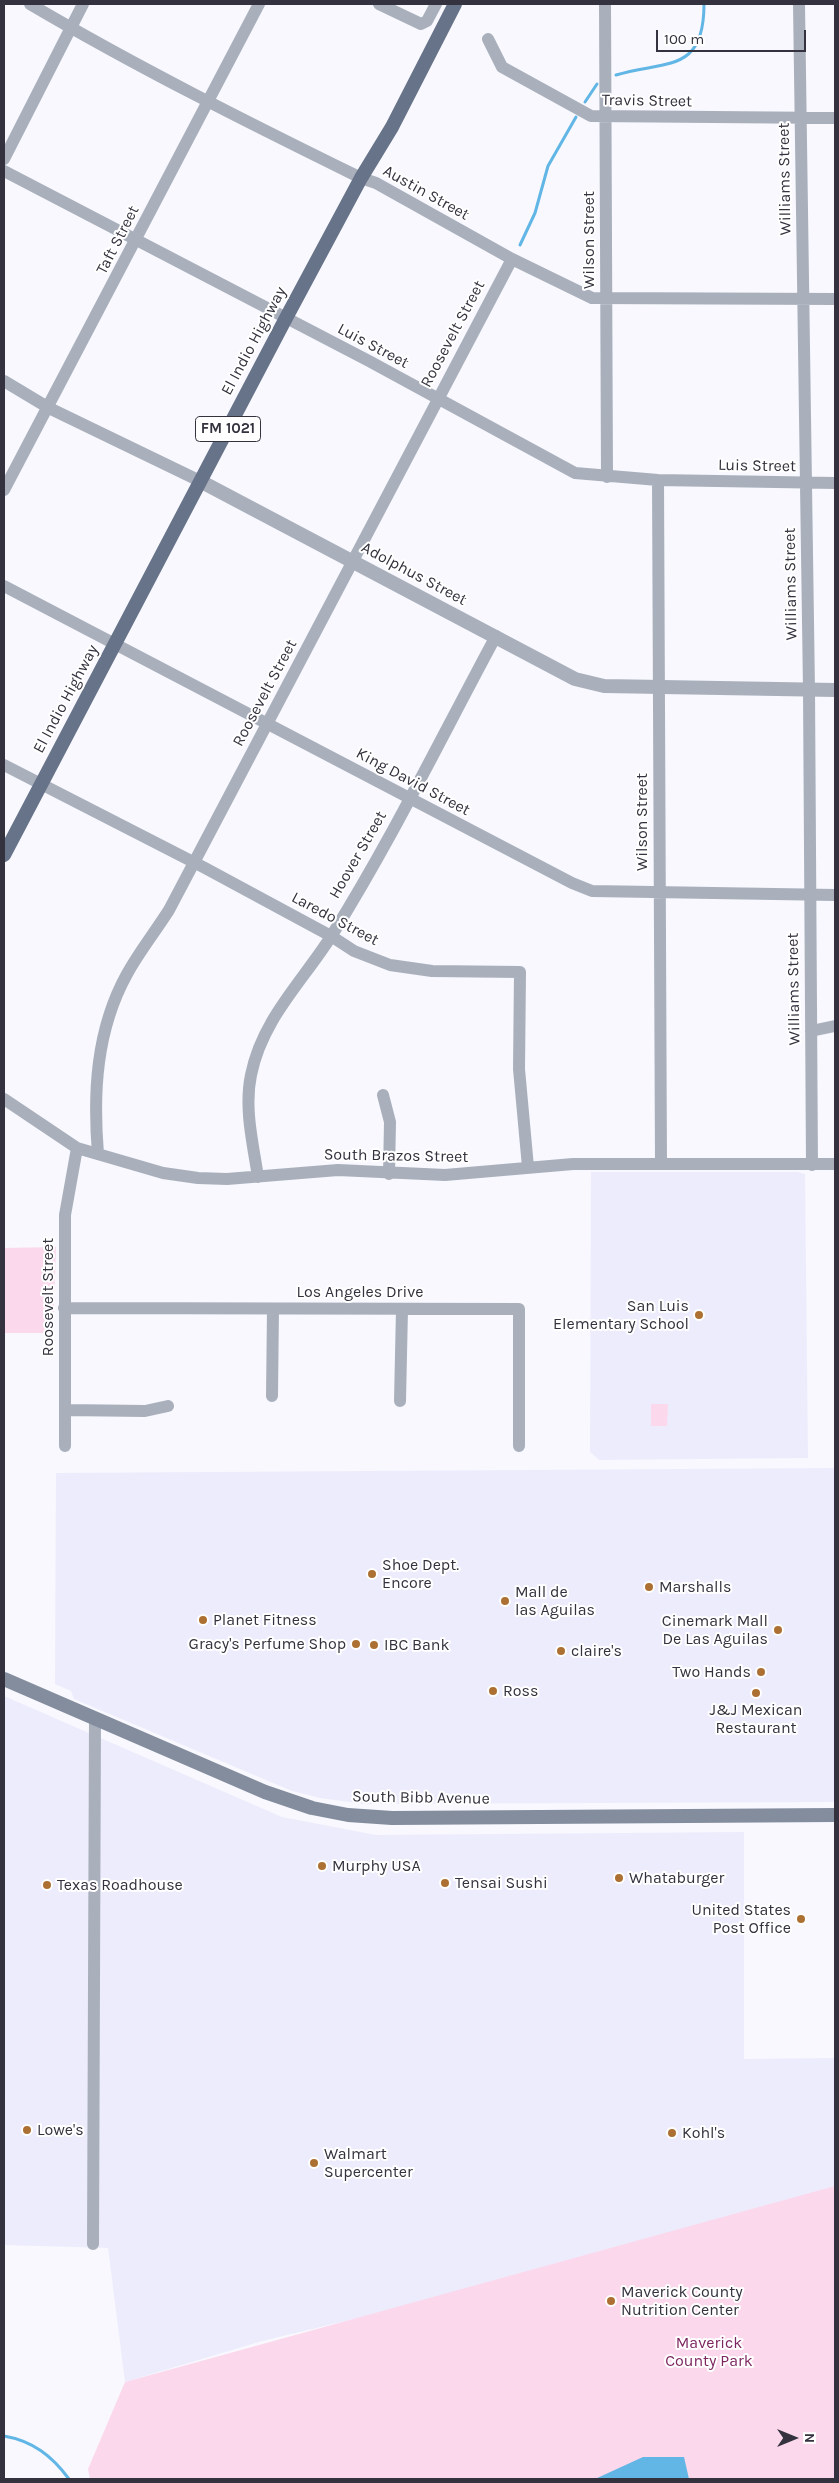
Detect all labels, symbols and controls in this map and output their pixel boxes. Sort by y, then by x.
scale bar [659,20,809,52]
text: 100 m [664,30,704,48]
street label: Travis Street [602,91,692,111]
street label: Williams Street [774,122,796,236]
street label: Austin Street [380,161,472,225]
street label: Wilson Street [579,191,599,289]
street label: Taft Street [93,202,143,278]
street label: Roosevelt Street [417,277,489,391]
street label: El Indio Highway [217,283,291,399]
street label: Luis Street [334,319,412,373]
road number: FM 1021 [196,416,260,442]
street label: Luis Street [718,456,796,476]
street label: Williams Street [780,527,802,641]
street label: Adolphus Street [358,538,470,610]
street label: Roosevelt Street [229,636,301,750]
street label: El Indio Highway [29,641,103,757]
street label: King David Street [353,744,473,820]
street label: Wilson Street [632,773,652,871]
street label: Hoover Street [325,808,391,902]
street label: Laredo Street [288,888,382,950]
street label: Williams Street [783,932,805,1046]
street label: South Brazos Street [324,1145,468,1167]
street label: Roosevelt Street [38,1238,58,1356]
street label: Los Angeles Drive [297,1282,423,1302]
place label: San Luis Elementary School [553,1296,689,1334]
marker: San Luis Elementary School [693,1309,705,1321]
place label: Shoe Dept. Encore [382,1555,459,1593]
marker: Shoe Dept. Encore [366,1568,378,1580]
place label: Marshalls [659,1577,731,1597]
marker: Marshalls [643,1581,655,1593]
place label: Mall de las Aguilas [515,1582,595,1620]
marker: Mall de las Aguilas [499,1595,511,1607]
place label: Planet Fitness [213,1610,317,1630]
place label: Cinemark Mall De Las Aguilas [662,1611,768,1649]
marker: Planet Fitness [197,1614,209,1626]
marker: Cinemark Mall De Las Aguilas [772,1624,784,1636]
place label: Gracy's Perfume Shop [189,1634,346,1654]
place label: IBC Bank [384,1635,449,1655]
marker: Gracy's Perfume Shop [350,1638,362,1650]
marker: IBC Bank [368,1639,380,1651]
place label: claire's [571,1641,622,1661]
marker: claire's [555,1645,567,1657]
place label: Two Hands [672,1662,751,1682]
marker: Two Hands [755,1666,767,1678]
place label: Ross [503,1681,538,1701]
marker: Ross [487,1685,499,1697]
marker: J&J Mexican Restaurant [750,1687,762,1699]
place label: J&J Mexican Restaurant [710,1700,802,1738]
street label: South Bibb Avenue [352,1787,490,1809]
place label: Murphy USA [332,1856,421,1876]
marker: Murphy USA [316,1860,328,1872]
place label: Whataburger [629,1868,724,1888]
marker: Whataburger [613,1872,625,1884]
place label: Tensai Sushi [455,1873,548,1893]
place label: Texas Roadhouse [57,1875,183,1895]
marker: Tensai Sushi [439,1877,451,1889]
marker: Texas Roadhouse [41,1879,53,1891]
place label: United States Post Office [691,1900,791,1938]
marker: United States Post Office [795,1913,807,1925]
place label: Lowe's [37,2120,84,2140]
place label: Kohl's [682,2123,725,2143]
marker: Lowe's [21,2124,33,2136]
marker: Kohl's [666,2127,678,2139]
place label: Walmart Supercenter [324,2144,413,2182]
marker: Walmart Supercenter [308,2157,320,2169]
place label: Maverick County Nutrition Center [621,2282,743,2320]
marker: Maverick County Nutrition Center [605,2295,617,2307]
park label: Maverick County Park [665,2333,753,2371]
north arrow [769,2413,819,2463]
text: N [801,2433,818,2443]

